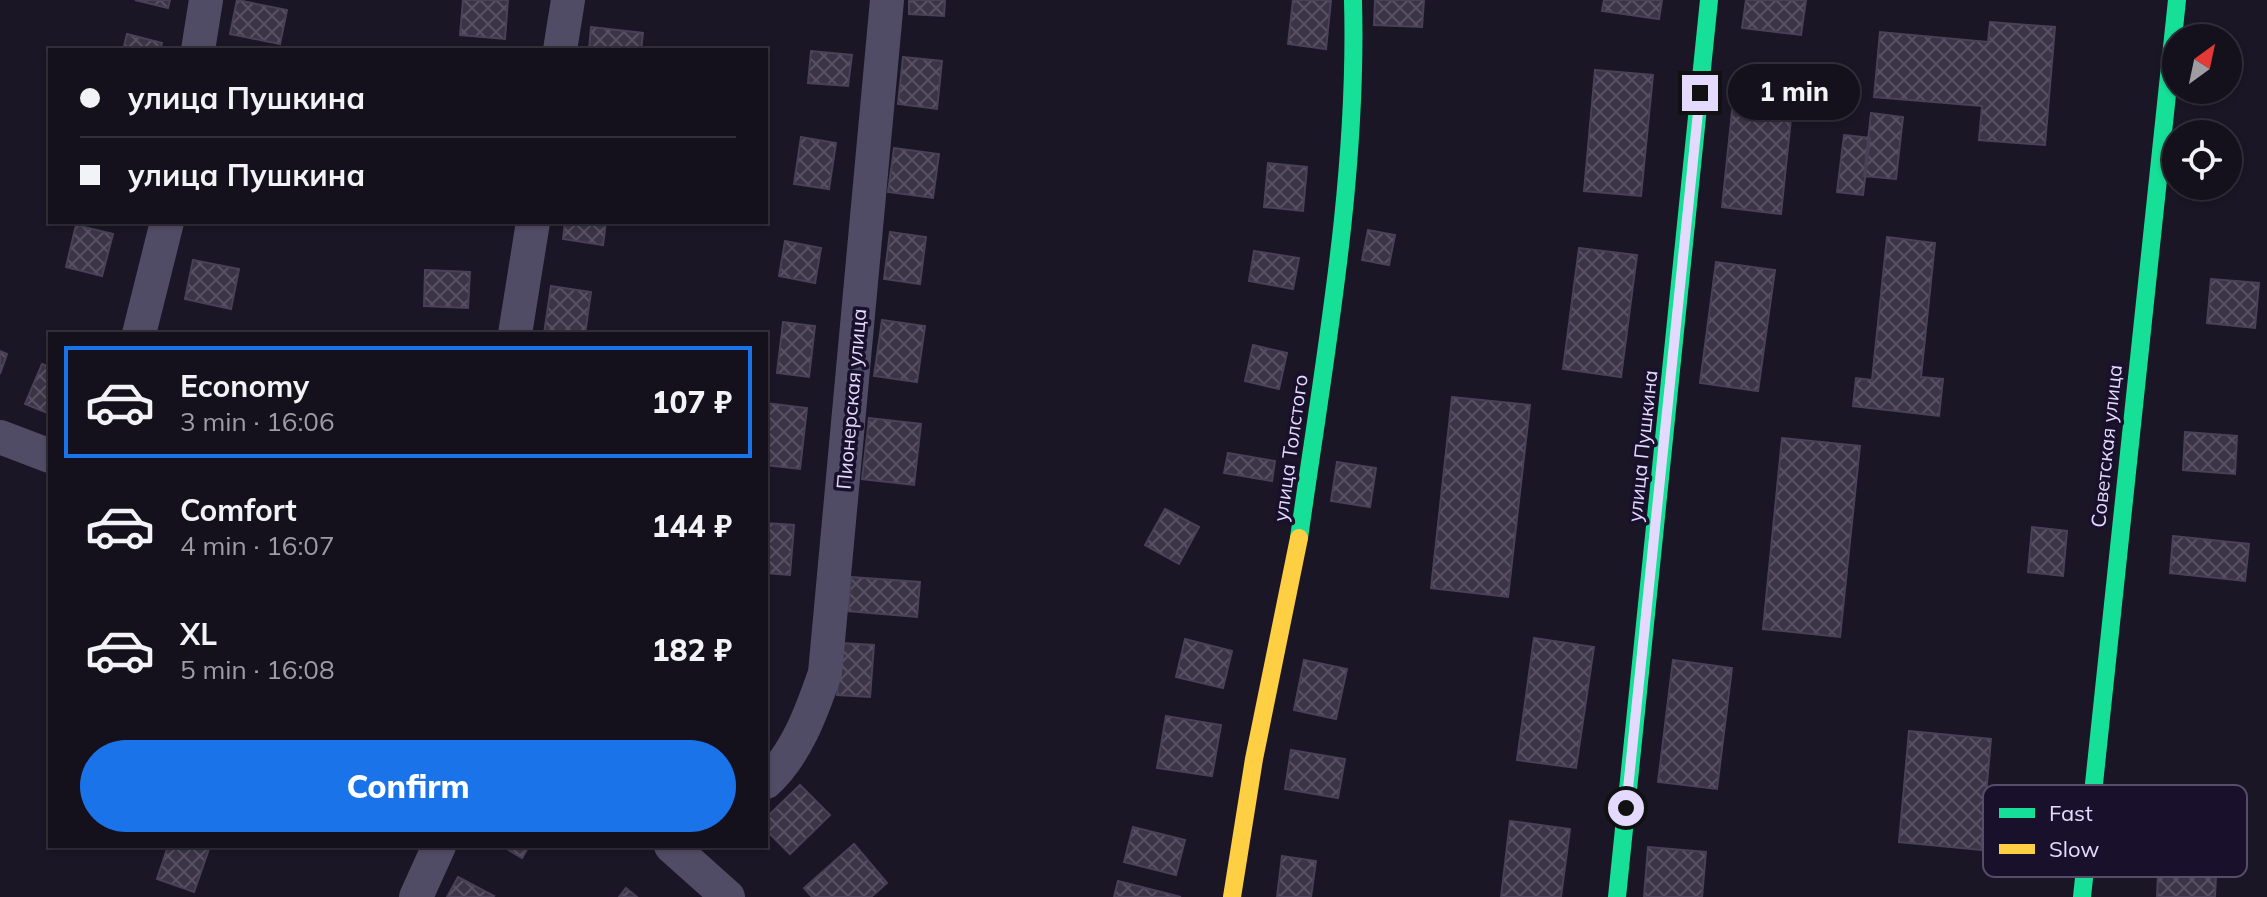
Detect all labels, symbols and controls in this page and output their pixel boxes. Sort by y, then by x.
north arrow [2162,24,2242,104]
map controls [2162,24,2242,200]
callout: 1 min [1728,65,1860,121]
route end [1682,75,1718,111]
text: 1 min [1759,75,1829,108]
text: улица Пушкина [128,79,365,117]
button: locate [2162,120,2242,200]
text: улица Пушкина [128,156,365,194]
street label: Пионерская улица [831,307,871,491]
street label: Советская улица [2085,363,2127,529]
icon: car [84,366,156,438]
text: Economy [180,367,309,405]
street label: улица Пушкина [1622,369,1662,523]
street label: улица Толстого [1267,373,1313,523]
text: 107 ₽ [652,383,732,421]
text: 3 min · 16:06 [180,405,335,438]
icon: car [84,490,156,562]
text: Comfort [180,491,297,529]
text: 144 ₽ [652,507,732,545]
text: 4 min · 16:07 [180,529,335,562]
icon: car [84,614,156,686]
text: XL [180,615,217,653]
text: 182 ₽ [652,631,732,669]
text: 5 min · 16:08 [180,653,335,686]
button: Confirm [80,740,736,832]
legend [1983,785,2247,877]
route start [1608,790,1644,826]
text: Fast [2049,799,2093,827]
text: Slow [2049,835,2099,863]

